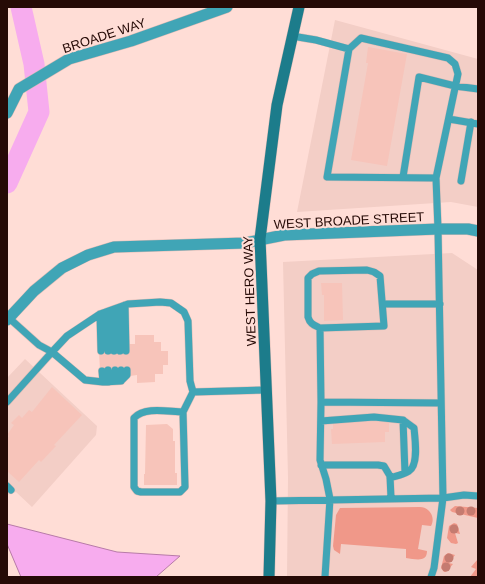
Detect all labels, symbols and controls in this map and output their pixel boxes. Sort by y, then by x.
street label: BROADE WAY [61,15,148,56]
street label: WEST BROADE STREET [273,209,425,232]
street label: WEST HERO WAY [240,235,259,346]

